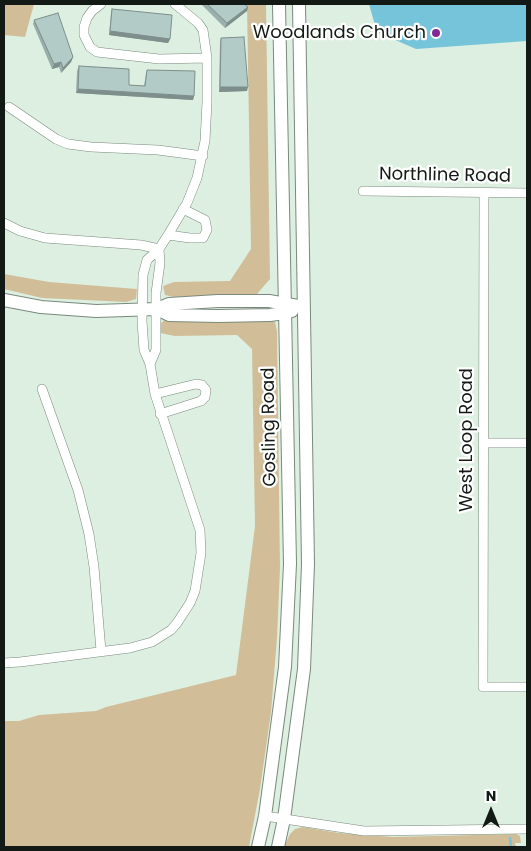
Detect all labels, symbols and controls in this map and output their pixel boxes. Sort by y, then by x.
place label: Woodlands Church [253,22,426,44]
marker: Woodlands Church [430,27,442,39]
street label: Northline Road [379,164,511,188]
street label: Gosling Road [258,367,282,487]
street label: West Loop Road [456,368,478,512]
north arrow [466,786,516,836]
text: N [486,786,496,806]

